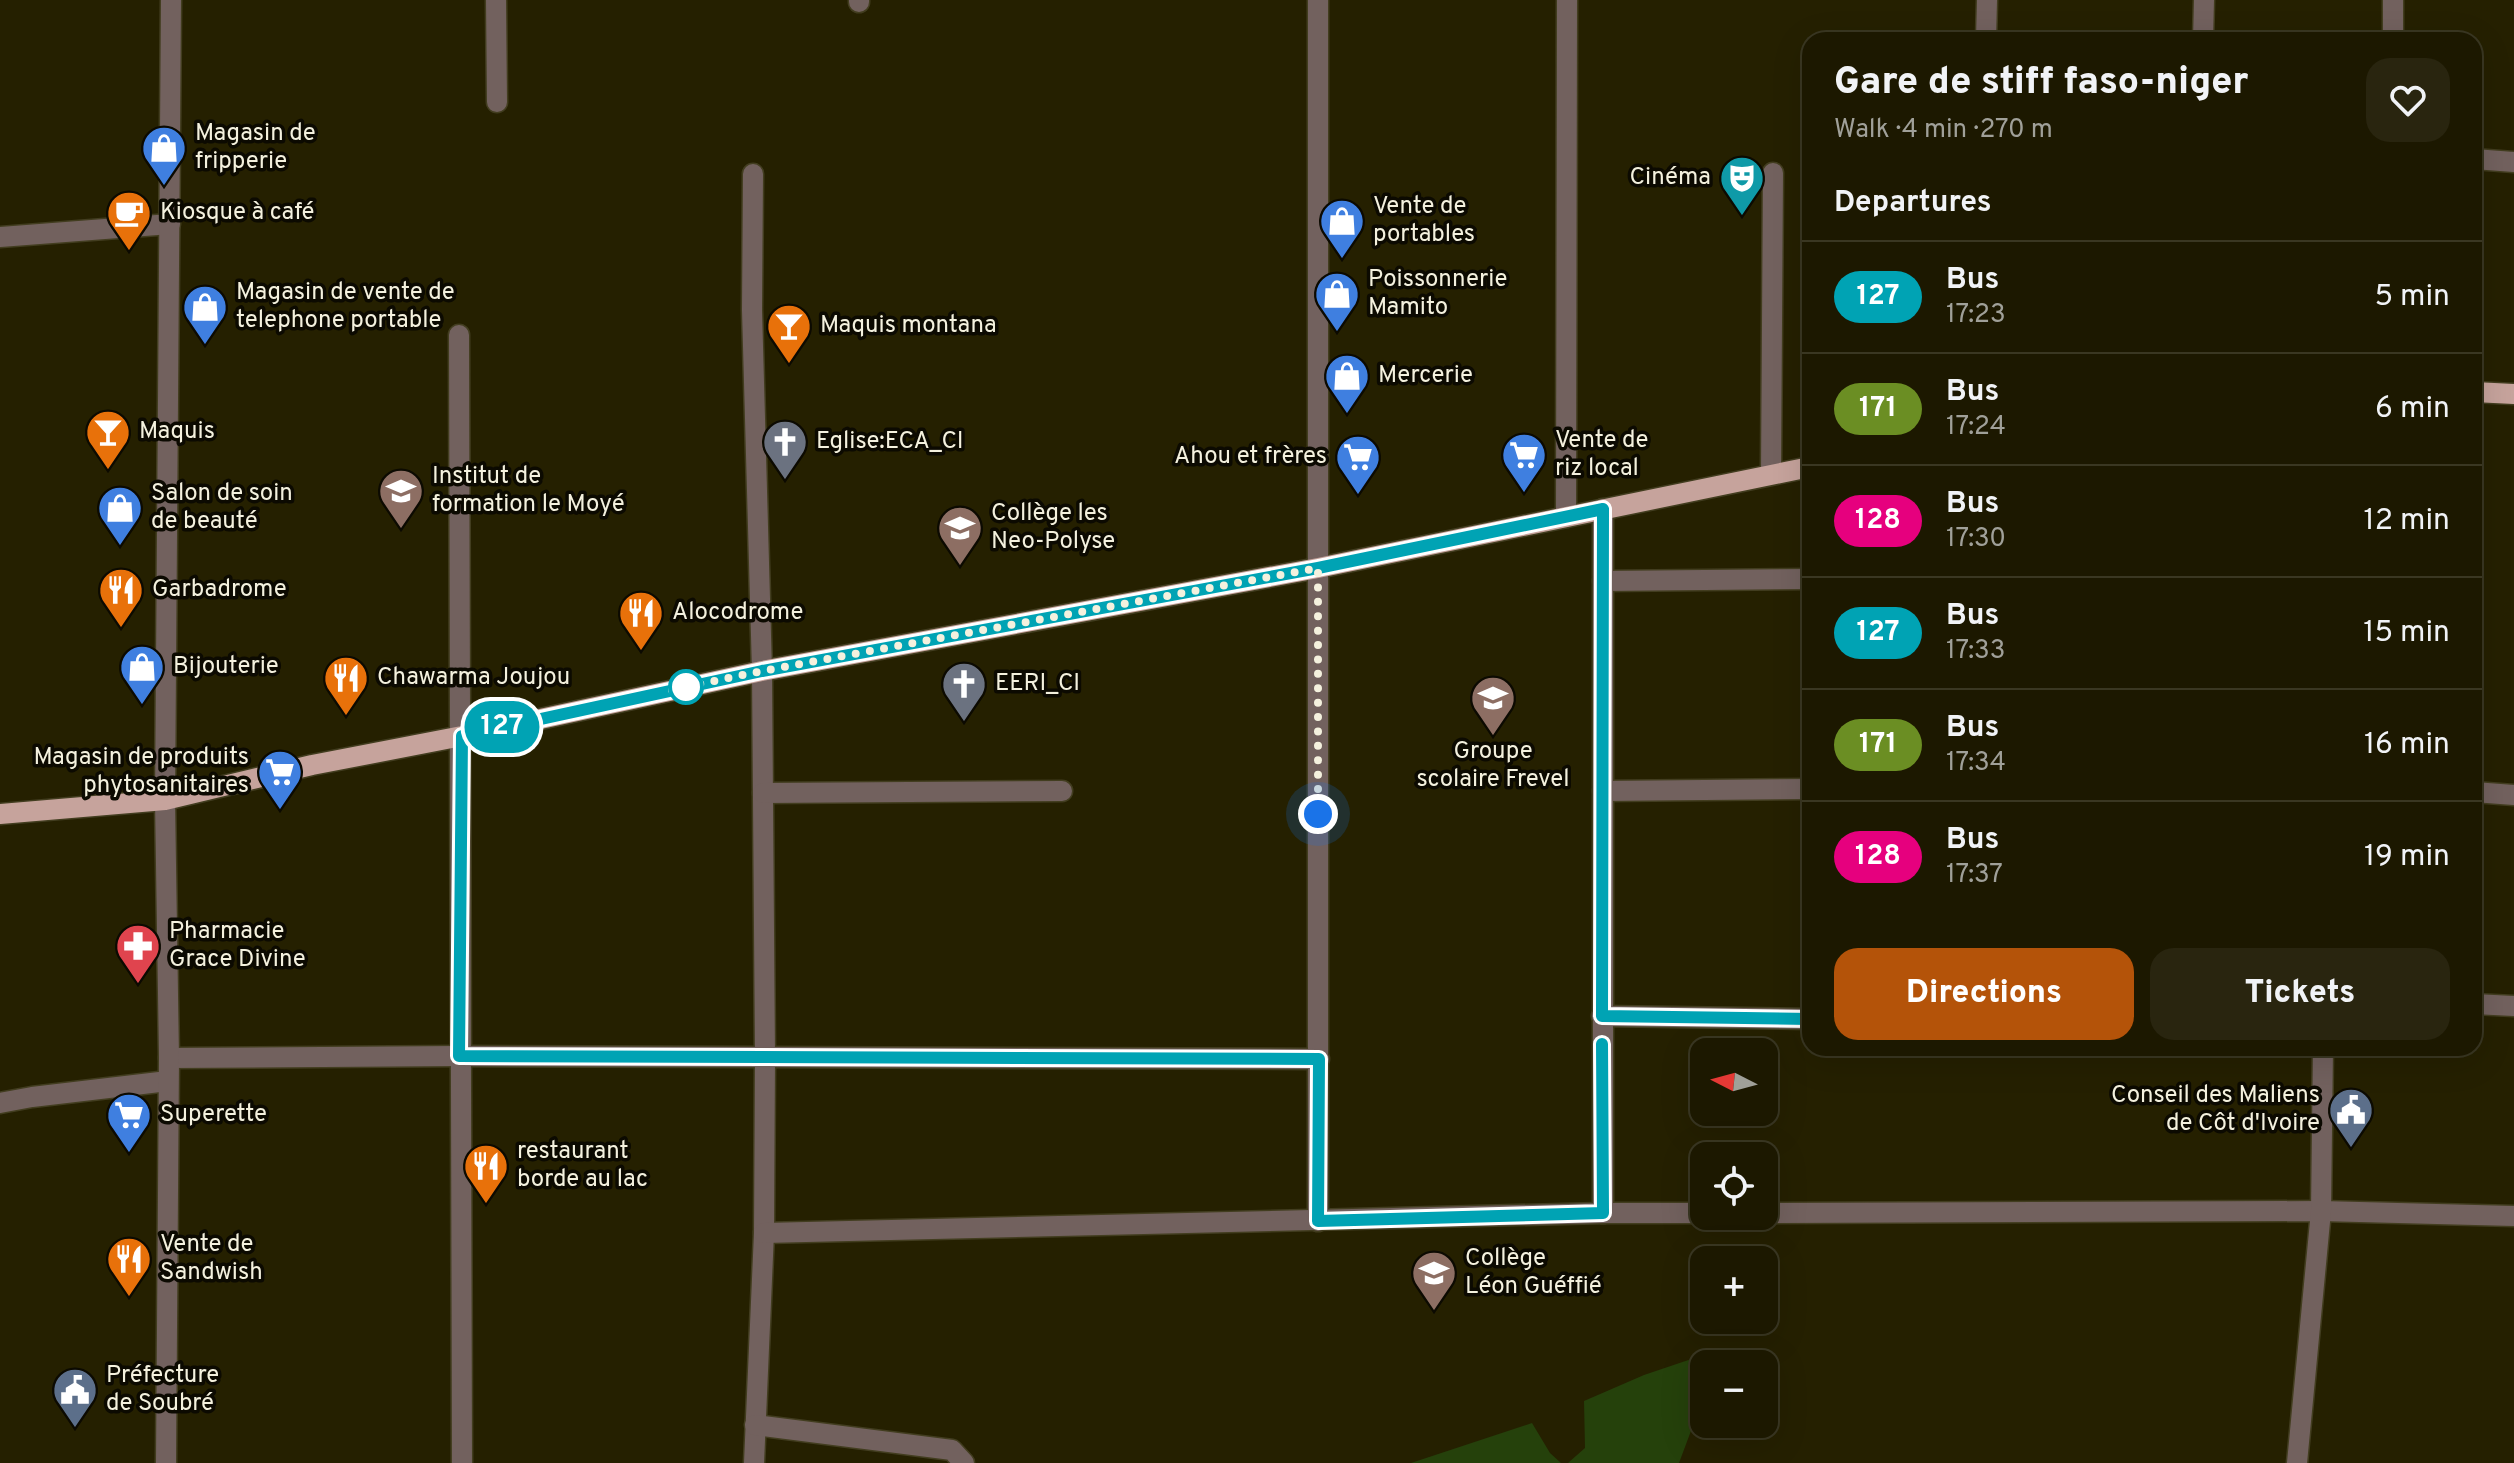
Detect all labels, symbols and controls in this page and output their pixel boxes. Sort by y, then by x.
button: heart [2366,58,2450,142]
text: Gare de stiff faso-niger [1834,59,2249,108]
text: Walk · 4 min · 270 m [1834,114,2053,147]
place label: Magasin de fripperie [195,119,316,177]
shop icon: Magasin de fripperie [140,124,188,187]
theatre icon: Cinéma [1718,154,1766,217]
place label: Cinéma [1630,163,1711,193]
text: Departures [1834,185,1992,222]
cafe icon: Kiosque à café [105,189,153,252]
place label: Vente de portables [1373,192,1475,250]
shop icon: Vente de portables [1318,197,1366,260]
place label: Kiosque à café [160,198,315,228]
text: Bus [1946,262,1999,299]
place label: Poissonnerie Mamito [1368,265,1507,323]
shop icon: Poissonnerie Mamito [1313,270,1361,333]
place label: Magasin de vente de telephone portable [236,278,455,336]
text: 127 [1856,279,1900,315]
text: 5 min [2374,279,2450,316]
shop icon: Magasin de vente de telephone portable [181,283,229,346]
text: 17:23 [1946,299,2006,332]
bar icon: Maquis montana [765,302,813,365]
place label: Maquis montana [820,311,997,341]
shop icon: Mercerie [1323,352,1371,415]
place label: Mercerie [1378,361,1473,391]
text: Bus [1946,374,1999,411]
text: 171 [1859,391,1897,427]
text: 6 min [2375,391,2450,428]
bar icon: Maquis [84,408,132,471]
text: 17:24 [1946,411,2006,444]
place label: Maquis [139,417,215,447]
church icon: Eglise:ECA_CI [761,418,809,481]
place label: Vente de riz local [1555,426,1648,484]
place label: Eglise:ECA_CI [816,427,964,457]
supermarket icon: Vente de riz local [1500,431,1548,494]
supermarket icon: Ahou et frères [1334,433,1382,496]
place label: Ahou et frères [1174,442,1327,472]
place label: Institut de formation le Moyé [432,462,625,520]
school or university icon: Institut de formation le Moyé [377,467,425,530]
place label: Salon de soin de beauté [151,479,293,537]
shop icon: Salon de soin de beauté [96,484,144,547]
text: Bus [1946,486,1999,523]
place label: Collège les Neo-Polyse [991,499,1115,557]
text: 128 [1855,503,1901,539]
text: 12 min [2363,503,2450,540]
school or university icon: Collège les Neo-Polyse [936,504,984,567]
text: 17:30 [1946,523,2006,556]
restaurant icon: Garbadrome [97,566,145,629]
place label: Garbadrome [152,575,287,605]
restaurant icon: Alocodrome [617,589,665,652]
place label: Alocodrome [672,598,803,628]
text: Bus [1946,598,1999,635]
text: 127 [1856,615,1900,651]
text: 15 min [2363,615,2450,652]
text: 17:33 [1946,635,2005,668]
shop icon: Bijouterie [118,643,166,706]
place label: Bijouterie [173,652,279,682]
restaurant icon: Chawarma Joujou [322,654,370,717]
church icon: EERI_CI [940,660,988,723]
place label: Chawarma Joujou [377,663,570,693]
place label: EERI_CI [995,669,1080,699]
unlabelled marker [669,670,703,704]
school or university icon: Groupe scolaire Frevel [1469,674,1517,737]
line badge: 127 [456,701,548,753]
text: 127 [480,709,524,745]
text: Bus [1946,710,1999,747]
text: 171 [1859,727,1897,763]
text: 16 min [2364,727,2450,764]
place label: Groupe scolaire Frevel [1416,737,1570,795]
place label: Magasin de produits phytosanitaires [33,743,249,801]
text: 17:34 [1946,747,2006,780]
supermarket icon: Magasin de produits phytosanitaires [256,748,304,811]
your location [1298,794,1338,834]
text: Bus [1946,822,1999,859]
text: 128 [1855,839,1901,875]
text: 19 min [2364,839,2450,876]
text: 17:37 [1946,859,2003,892]
place label: Pharmacie Grace Divine [169,917,306,975]
pharmacy icon: Pharmacie Grace Divine [114,922,162,985]
button: Directions [1834,948,2134,1040]
button: Tickets [2150,948,2450,1040]
north arrow [1690,1038,1778,1126]
map controls [1690,1038,1778,1438]
place label: Conseil des Maliens de Côt d'Ivoire [2111,1081,2320,1139]
public building icon: Conseil des Maliens de Côt d'Ivoire [2327,1086,2375,1149]
supermarket icon: Superette [105,1091,153,1154]
place label: Superette [160,1100,267,1130]
place label: restaurant borde au lac [517,1137,648,1195]
restaurant icon: restaurant borde au lac [462,1142,510,1205]
button: locate [1690,1142,1778,1230]
place label: Vente de Sandwish [160,1230,263,1288]
restaurant icon: Vente de Sandwish [105,1235,153,1298]
place label: Collège Léon Guéffié [1465,1244,1602,1302]
button: + [1690,1246,1778,1334]
school or university icon: Collège Léon Guéffié [1410,1249,1458,1312]
button: − [1690,1350,1778,1438]
place label: Préfecture de Soubré [106,1361,219,1419]
public building icon: Préfecture de Soubré [51,1366,99,1429]

